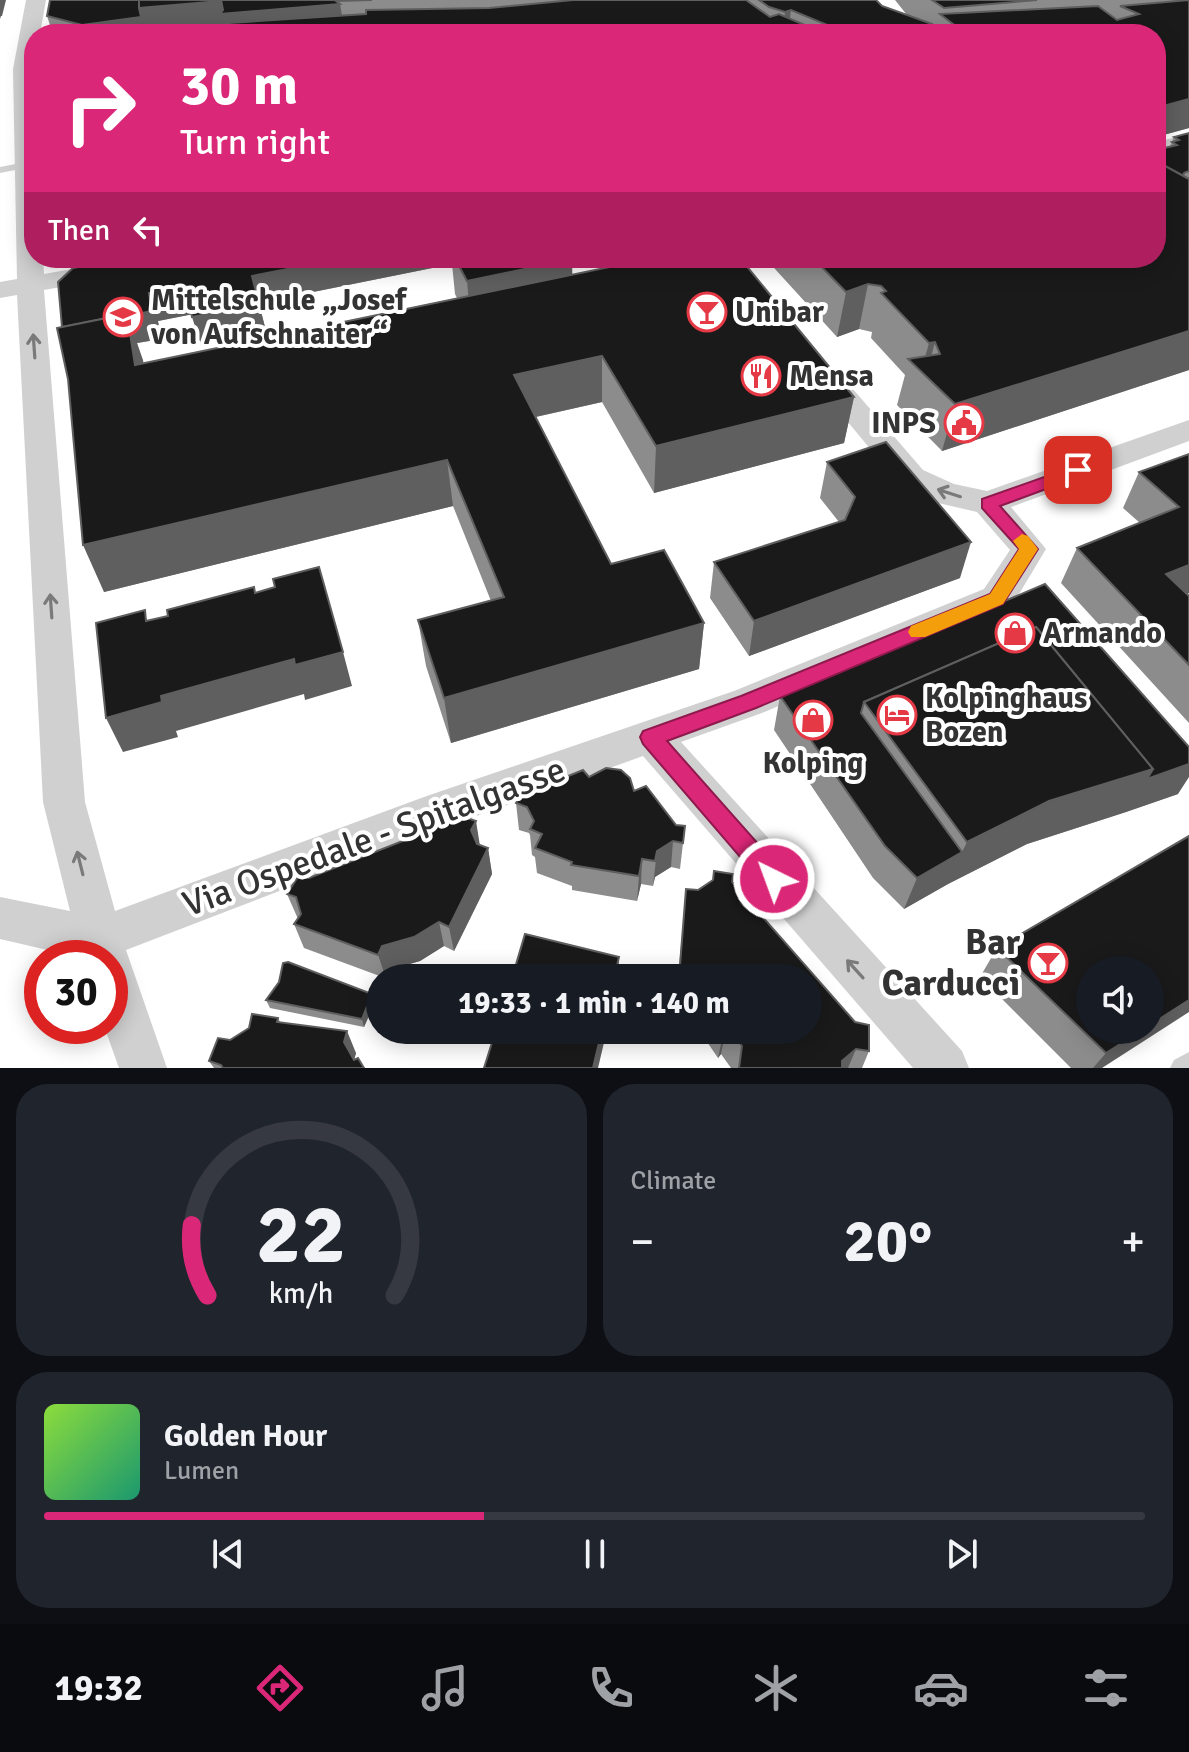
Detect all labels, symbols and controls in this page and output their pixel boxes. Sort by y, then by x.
text: 30 m [180,51,298,120]
icon: right [48,56,152,160]
text: Turn right [180,120,330,165]
icon: left [126,208,170,252]
text: Then [48,212,110,249]
place label: Mittelschule „Josef von Aufschnaiter“ [150,282,408,353]
bar icon: Unibar [686,291,728,333]
place label: Unibar [735,294,824,331]
school or university icon: Mittelschule „Josef von Aufschnaiter“ [102,296,144,338]
one-way arrow [26,333,41,360]
restaurant icon: Mensa [740,355,782,397]
place label: Mensa [789,358,874,395]
public building icon: INPS [943,402,985,444]
place label: INPS [871,405,936,442]
pin [1044,436,1112,504]
icon: arrive [1056,448,1100,492]
one-way arrow [937,485,962,500]
one-way arrow [43,593,58,620]
shop icon: Armando [994,612,1036,654]
place label: Armando [1043,615,1162,652]
place label: Kolpinghaus Bozen [925,680,1087,751]
hotel icon: Kolpinghaus Bozen [876,694,918,736]
shop icon: Kolping [792,699,834,741]
place label: Kolping [763,745,863,782]
street label: Via Ospedale - Spitalgasse [177,747,571,927]
position arrow [732,837,816,921]
one-way arrow [71,851,86,877]
place label: Bar Carducci [882,920,1021,1006]
speed limit sign: 30 [24,940,128,1044]
bar icon: Bar Carducci [1027,942,1069,984]
map controls [1076,956,1164,1044]
button: sound [1076,956,1164,1044]
one-way arrow [847,959,865,979]
text: 19:33 · 1 min · 140 m [458,985,730,1022]
text: Climate [631,1165,716,1197]
text: 22 [256,1184,346,1286]
text: 20° [843,1205,932,1279]
text: − [631,1215,654,1269]
text: + [1121,1215,1145,1269]
text: km/h [269,1276,334,1311]
text: Golden Hour [164,1418,327,1455]
text: Lumen [164,1455,239,1487]
icon: previous [206,1532,250,1576]
icon: pause [573,1532,617,1576]
icon: next [940,1532,984,1576]
icon: directions [252,1660,308,1716]
icon: music [417,1660,473,1716]
icon: phone [583,1660,639,1716]
icon: climate [748,1660,804,1716]
icon: car [913,1660,969,1716]
icon: filters [1078,1660,1134,1716]
text: 19:32 [55,1666,143,1711]

